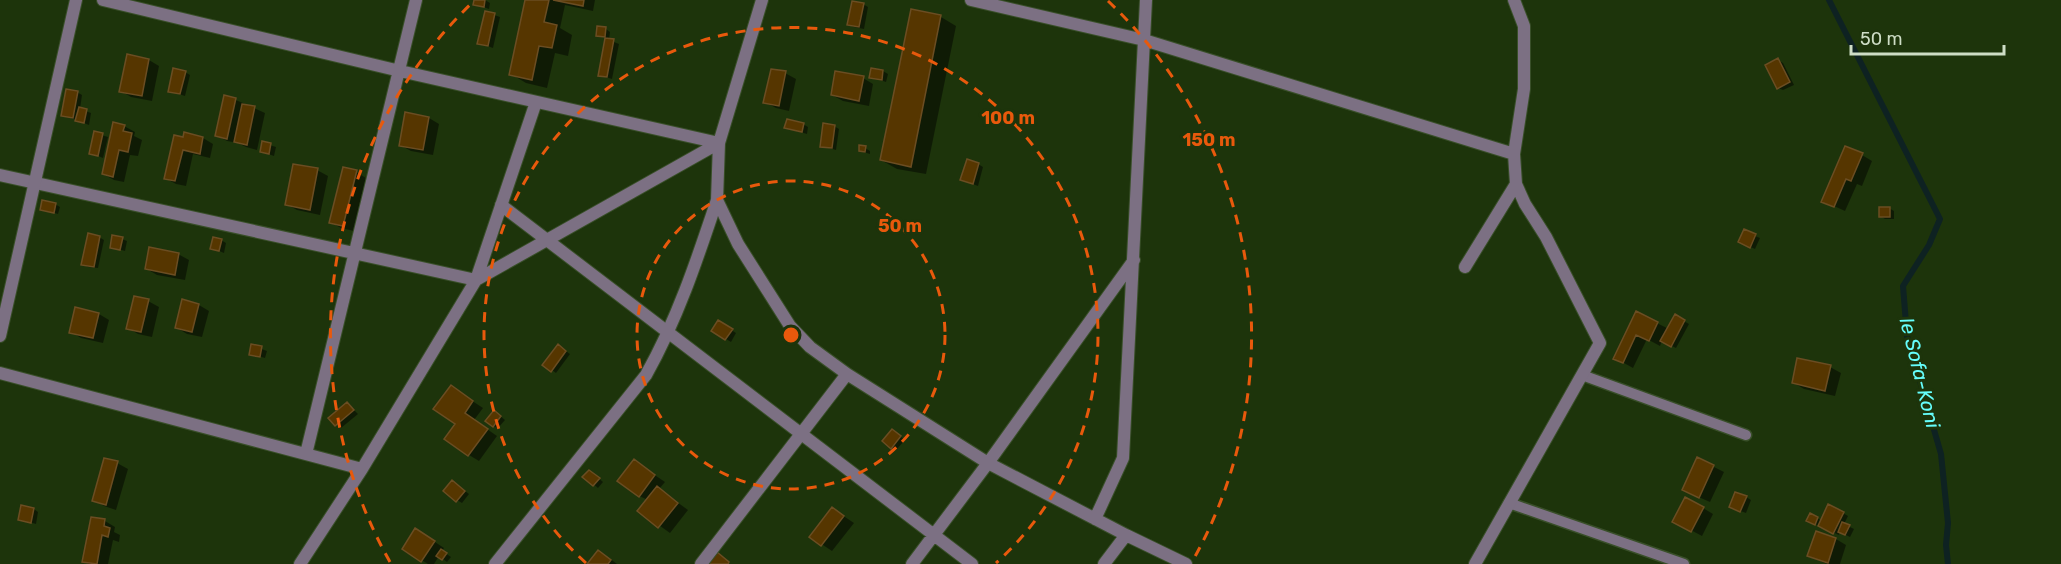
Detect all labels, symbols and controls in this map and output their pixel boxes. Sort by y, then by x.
scale bar [1851,18,2004,56]
text: 50 m [1860,28,1903,50]
text: 100 m [981,107,1035,129]
text: 150 m [1182,129,1236,151]
text: 50 m [878,215,922,237]
water label: le Sofa-Koni [1895,315,1946,432]
centre of rings [781,325,801,345]

